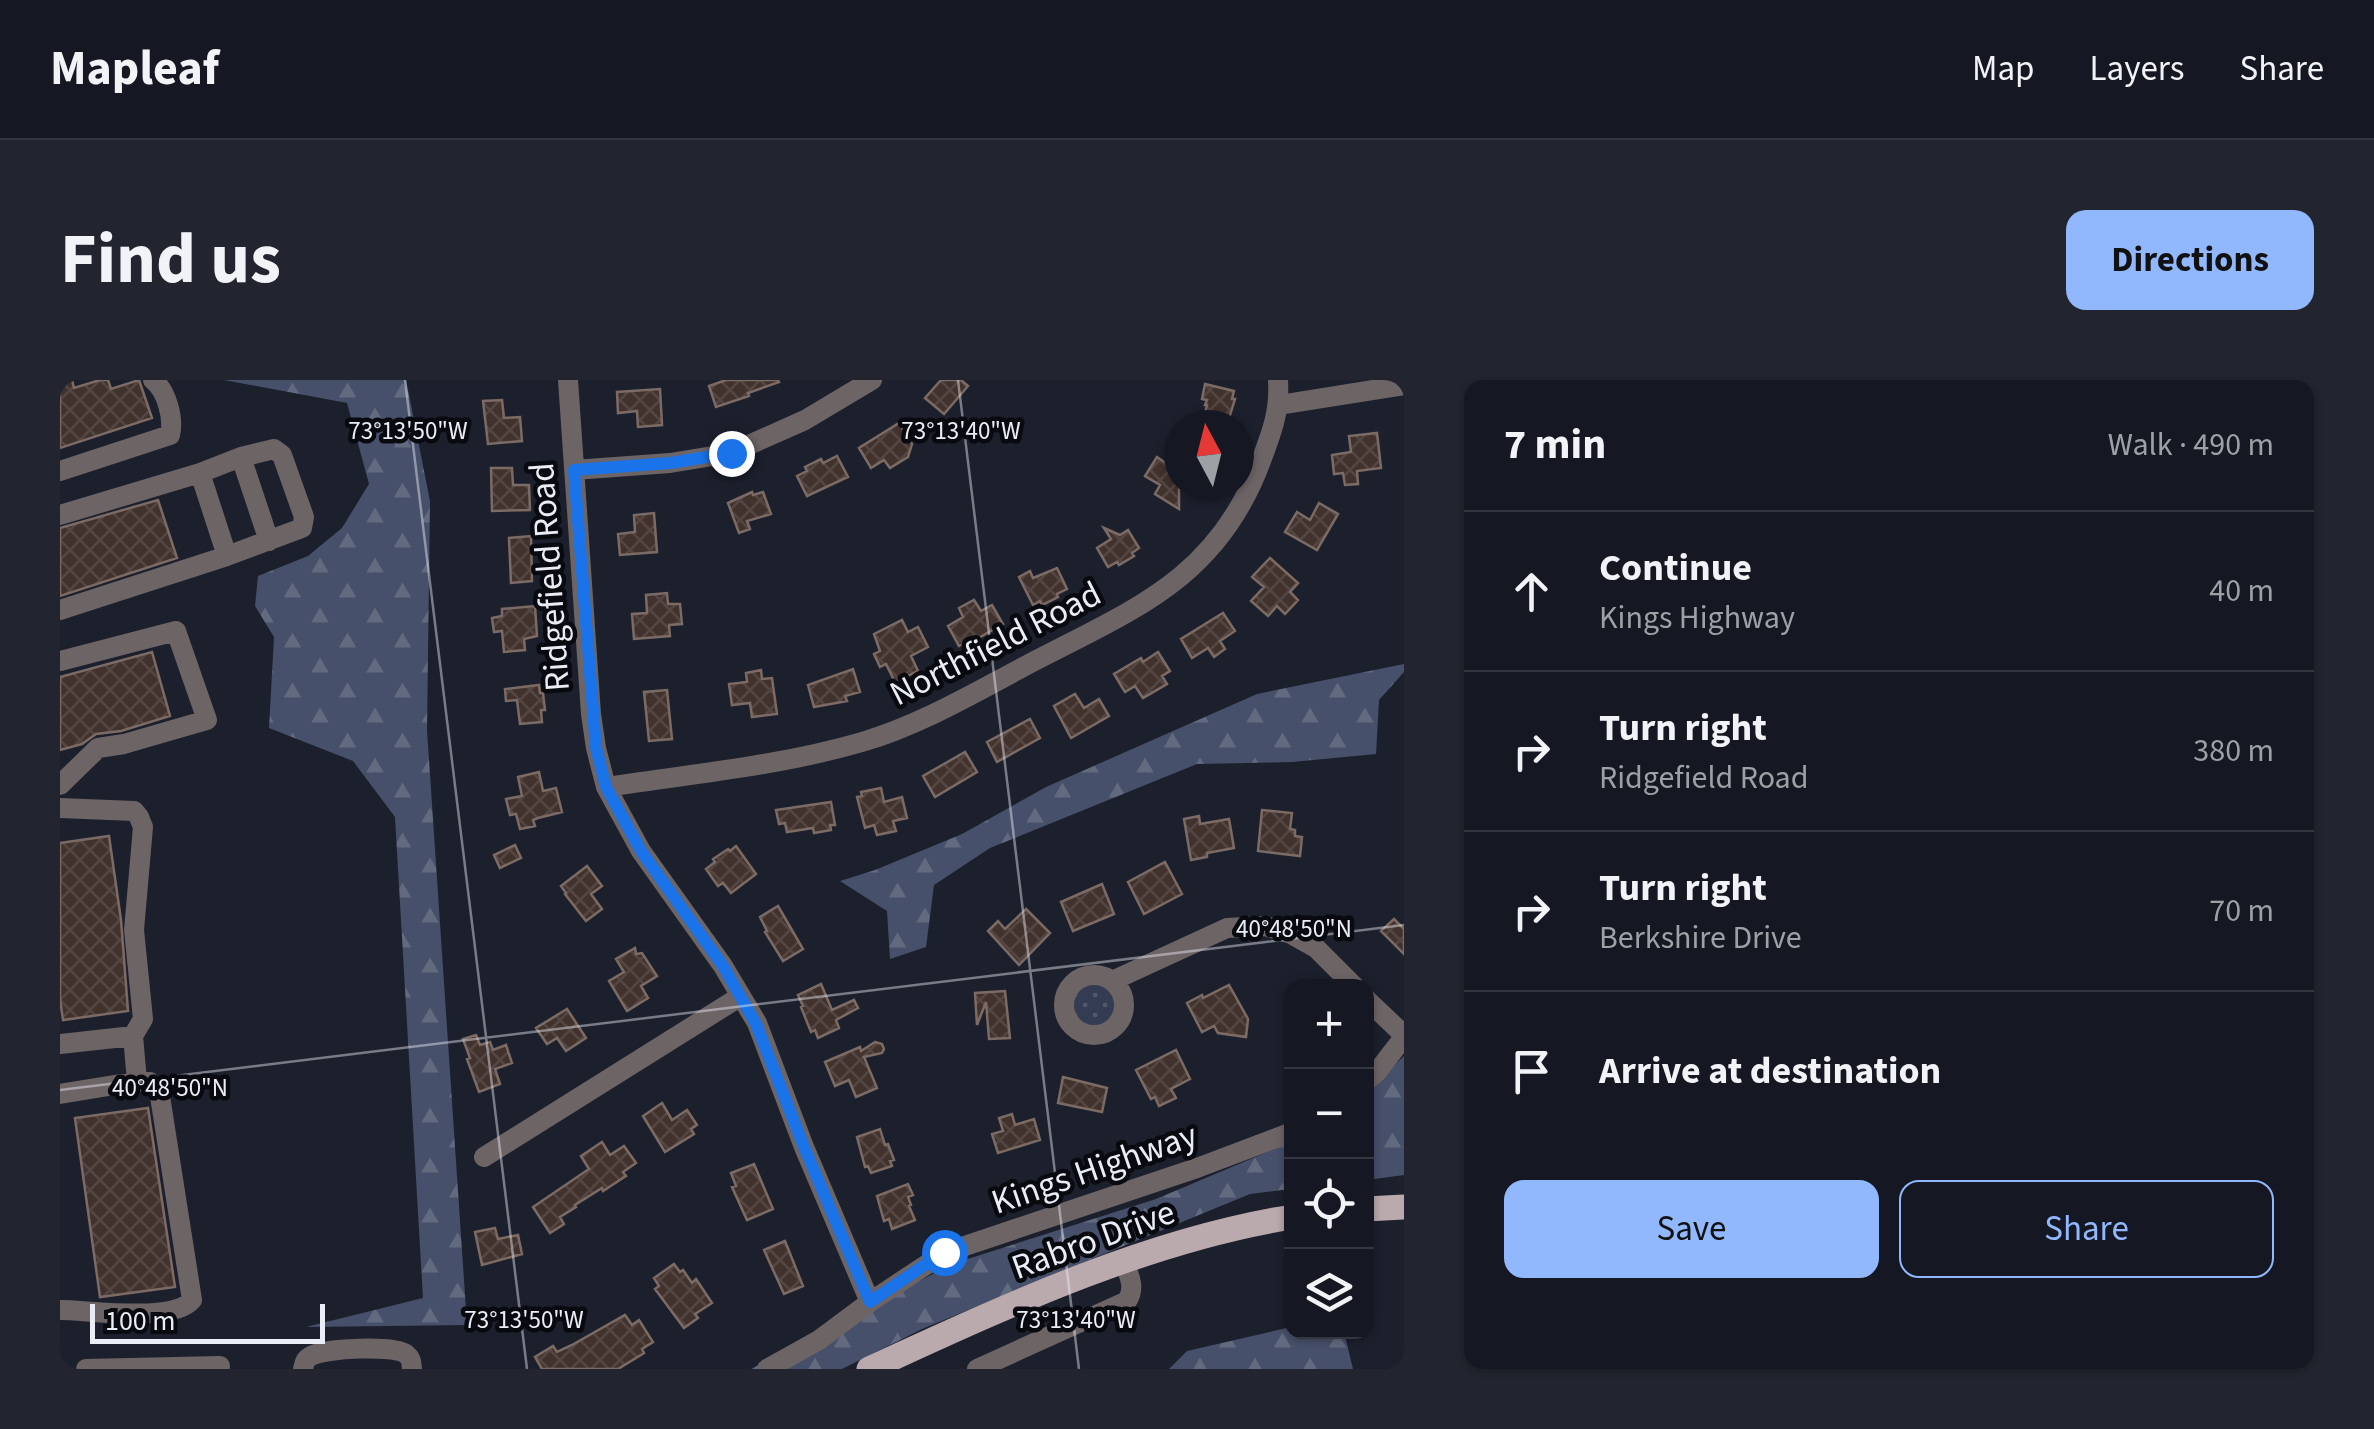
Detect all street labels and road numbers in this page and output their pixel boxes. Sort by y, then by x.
street label: Ridgefield Road [517,461,583,693]
street label: Northfield Road [881,569,1110,719]
street label: Kings Highway [985,1110,1204,1227]
street label: Rabro Drive [1005,1187,1182,1293]

